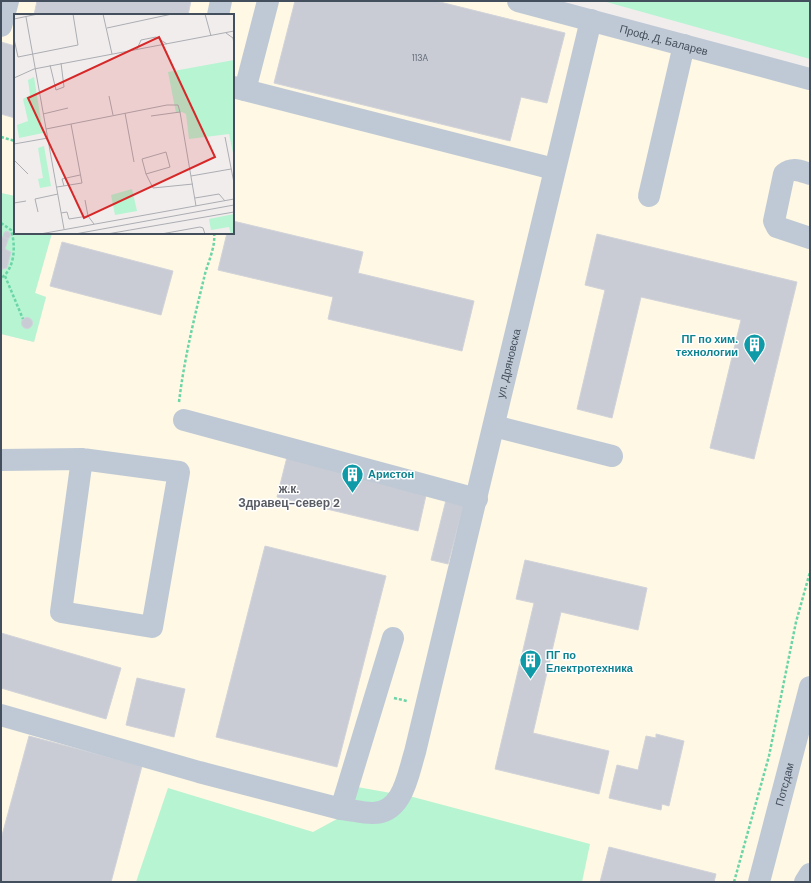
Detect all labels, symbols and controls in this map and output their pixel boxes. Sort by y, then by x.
inset map [14,14,234,234]
street label: Проф. Д. Баларев [618,21,710,59]
house number: 113A [412,52,428,64]
street label: ул. Дряновска [493,326,524,400]
place label: ПГ по хим. технологии [676,332,738,359]
building icon: ПГ по хим. технологии [741,332,767,365]
building icon: Аристон [339,461,365,494]
place label: Аристон [368,467,414,481]
district label: ж.к. Здравец-север 2 [238,481,340,511]
building icon: ПГ по Електротехника [517,648,543,681]
place label: ПГ по Електротехника [546,648,634,675]
street label: Потсдам [772,761,797,808]

